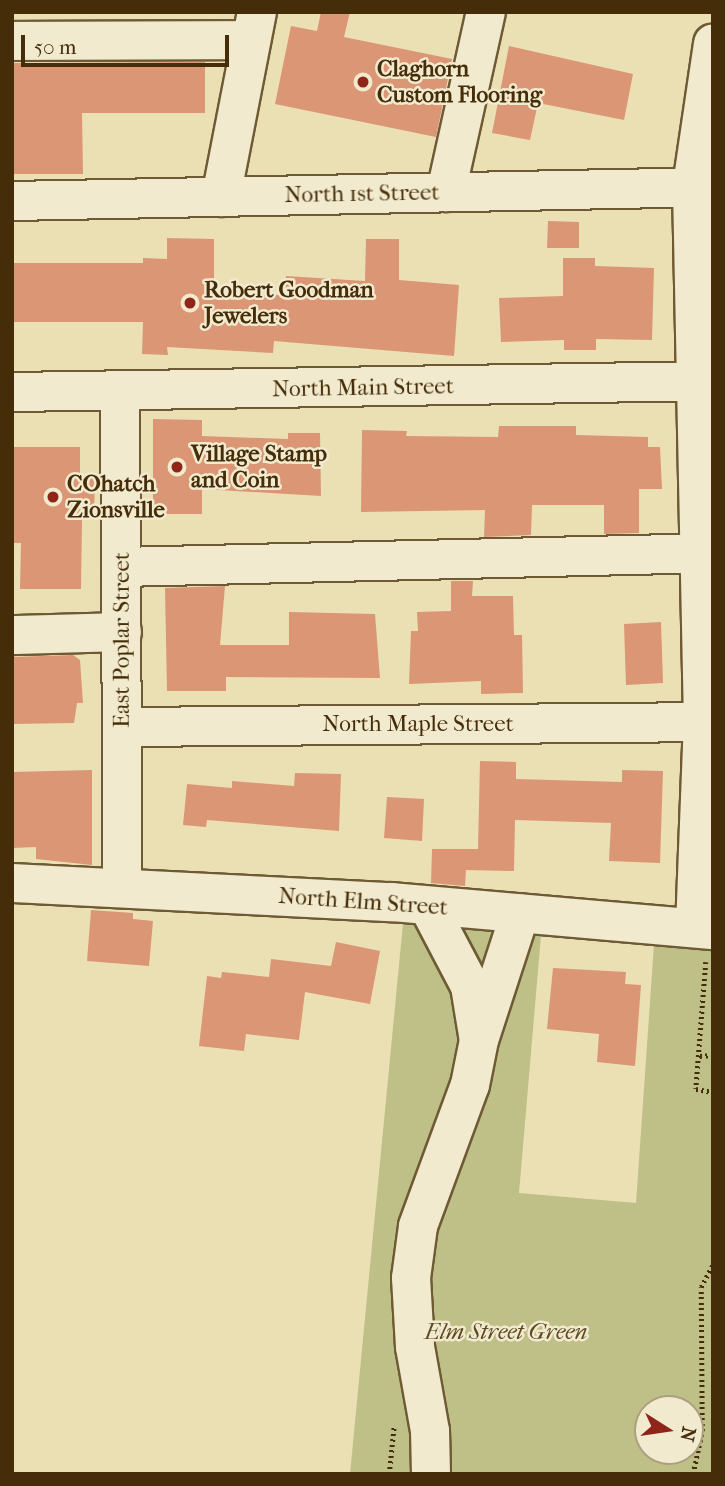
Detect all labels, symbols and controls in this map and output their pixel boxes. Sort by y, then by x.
scale bar [24,21,233,65]
text: 50 m [34,35,77,59]
place label: Claghorn Custom Flooring [377,55,542,109]
marker: Claghorn Custom Flooring [355,74,371,90]
street label: North 1st Street [284,179,440,209]
place label: Robert Goodman Jewelers [204,276,374,330]
marker: Robert Goodman Jewelers [182,295,198,311]
street label: North Main Street [272,373,454,403]
place label: Village Stamp and Coin [191,440,327,494]
marker: Village Stamp and Coin [169,459,185,475]
place label: COhatch Zionsville [67,470,165,524]
marker: COhatch Zionsville [45,489,61,505]
street label: East Poplar Street [108,552,136,728]
street label: North Maple Street [322,710,514,738]
street label: North Elm Street [277,882,449,922]
park label: Elm Street Green [425,1318,587,1346]
north arrow [634,1395,704,1465]
text: N [675,1425,700,1443]

